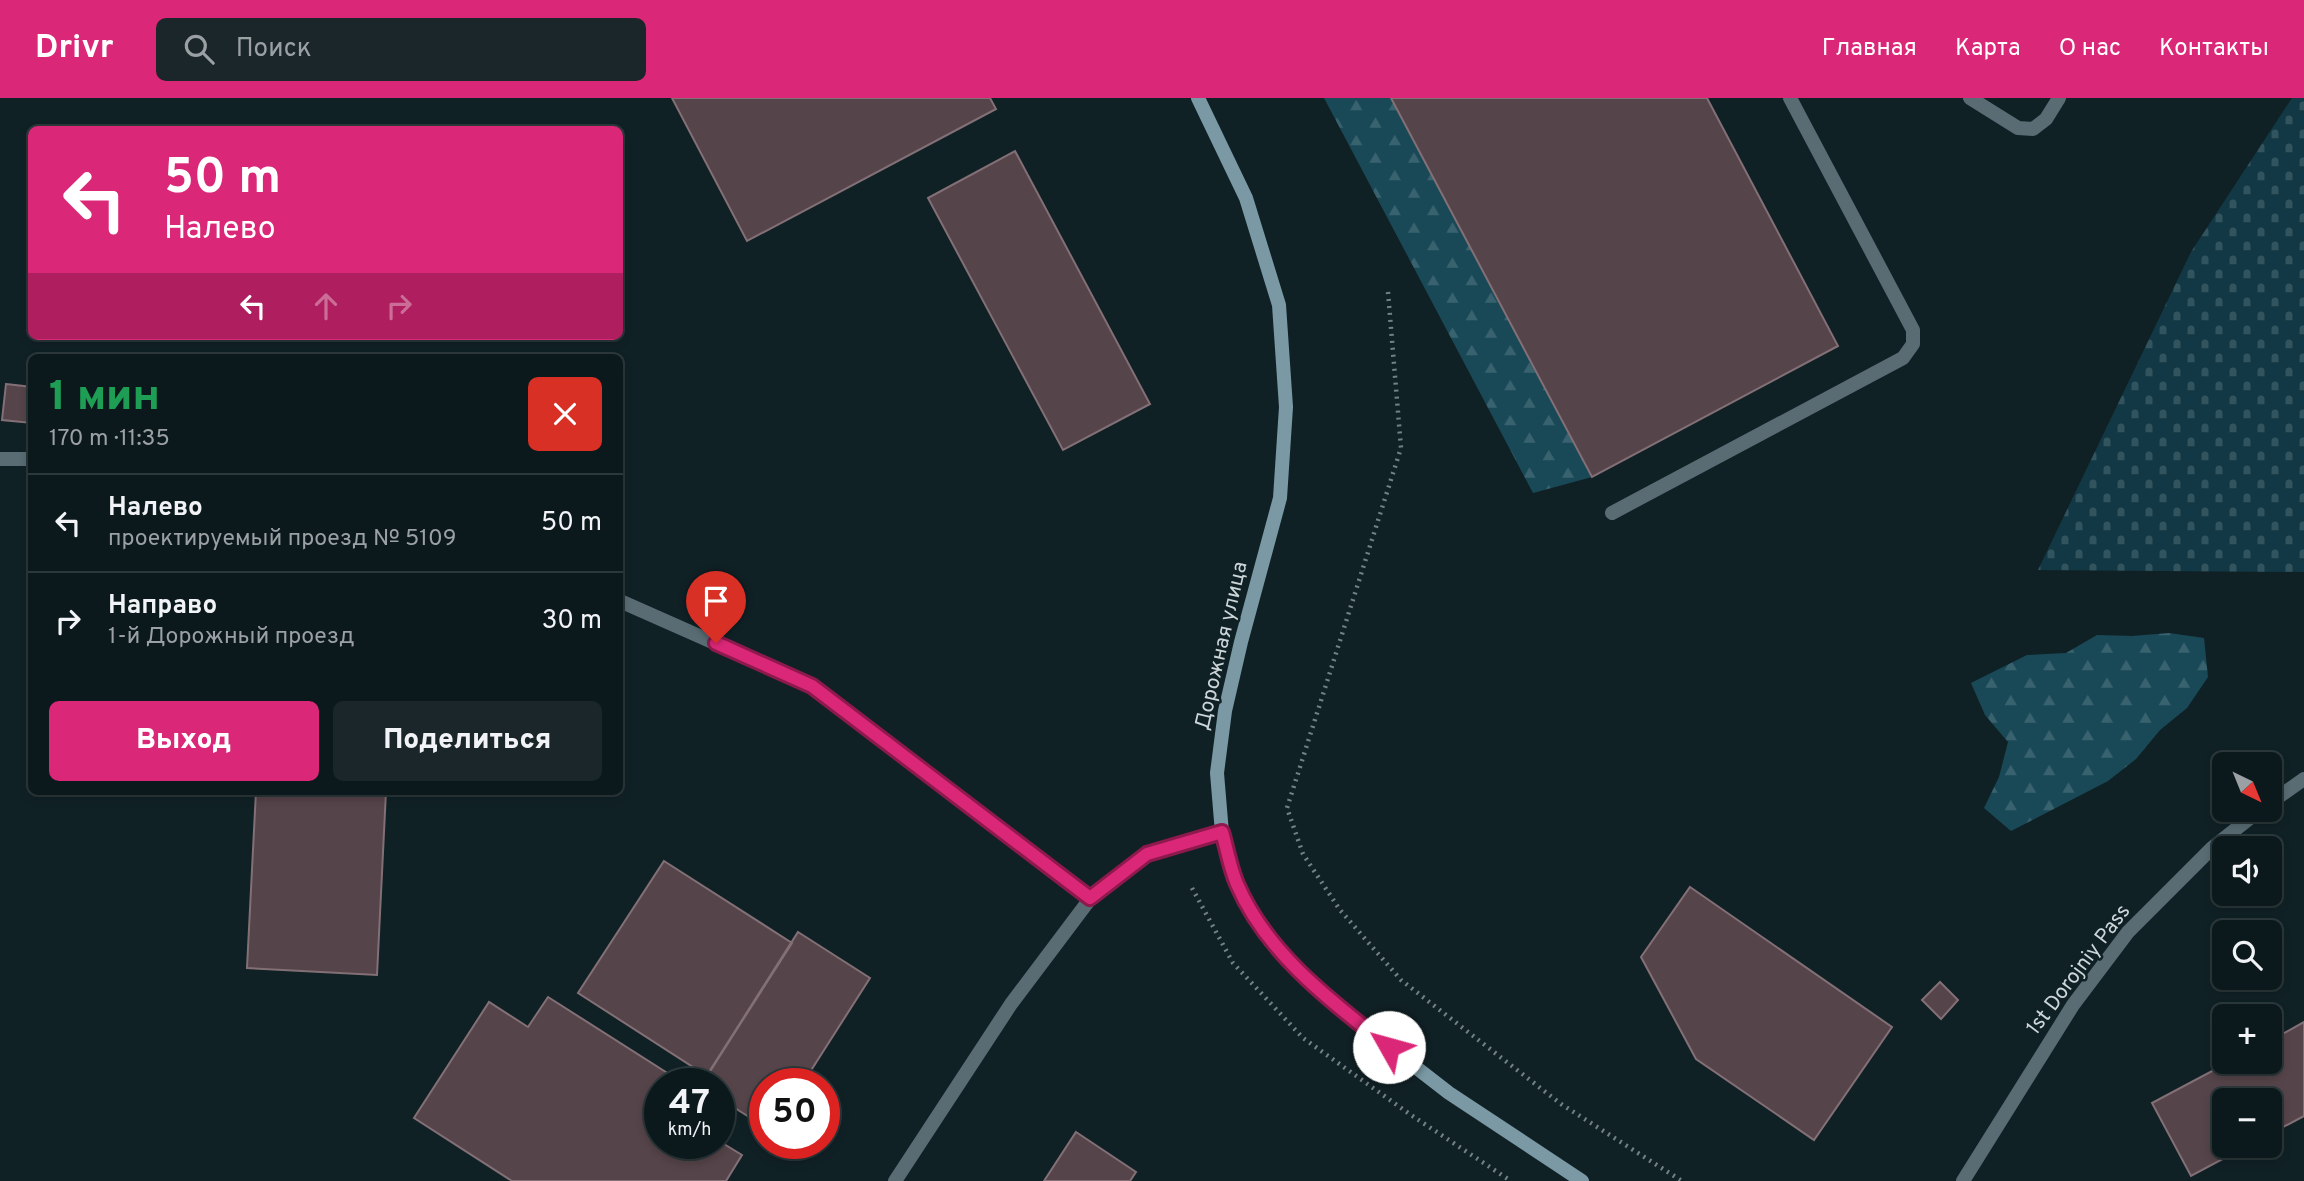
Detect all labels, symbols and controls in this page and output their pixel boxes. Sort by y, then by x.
search box [156,18,646,81]
text: Drivr [35,28,114,70]
icon: search [180,30,218,68]
text: Поиск [236,33,312,66]
text: Главная [1822,34,1917,64]
text: Карта [1955,34,2021,64]
text: О нас [2059,34,2121,64]
text: Контакты [2159,34,2269,64]
text: 50 m [164,149,281,211]
icon: left [49,154,140,245]
text: Налево [164,210,276,250]
icon: left [234,287,272,325]
icon: ahead [307,287,345,325]
icon: right [380,287,418,325]
text: 1 мин [49,372,160,425]
button: close [528,377,602,451]
text: 170 m · 11:35 [49,425,170,454]
text: Налево [108,492,203,525]
icon: left [49,504,87,542]
text: 50 m [541,507,602,540]
text: проектируемый проезд № 5109 [108,525,456,554]
street label: Дорожная улица [1189,559,1255,733]
pin [686,571,746,643]
icon: arrive [697,582,735,620]
text: Направо [108,590,217,623]
icon: right [49,602,87,640]
text: 30 m [542,605,602,638]
text: 1-й Дорожный проезд [108,623,355,652]
button: Выход [49,701,319,781]
button: Поделиться [333,701,602,781]
north arrow [2212,752,2282,822]
map controls [2212,752,2282,1158]
button: sound [2212,836,2282,906]
street label: 1st Dorojniy Pass [2021,899,2137,1041]
button: search [2212,920,2282,990]
button: + [2212,1004,2282,1074]
position arrow [1352,1010,1426,1084]
speed limit sign: 50 [749,1068,840,1159]
text: 47 [669,1082,710,1126]
button: − [2212,1088,2282,1158]
text: km/h [668,1119,711,1142]

